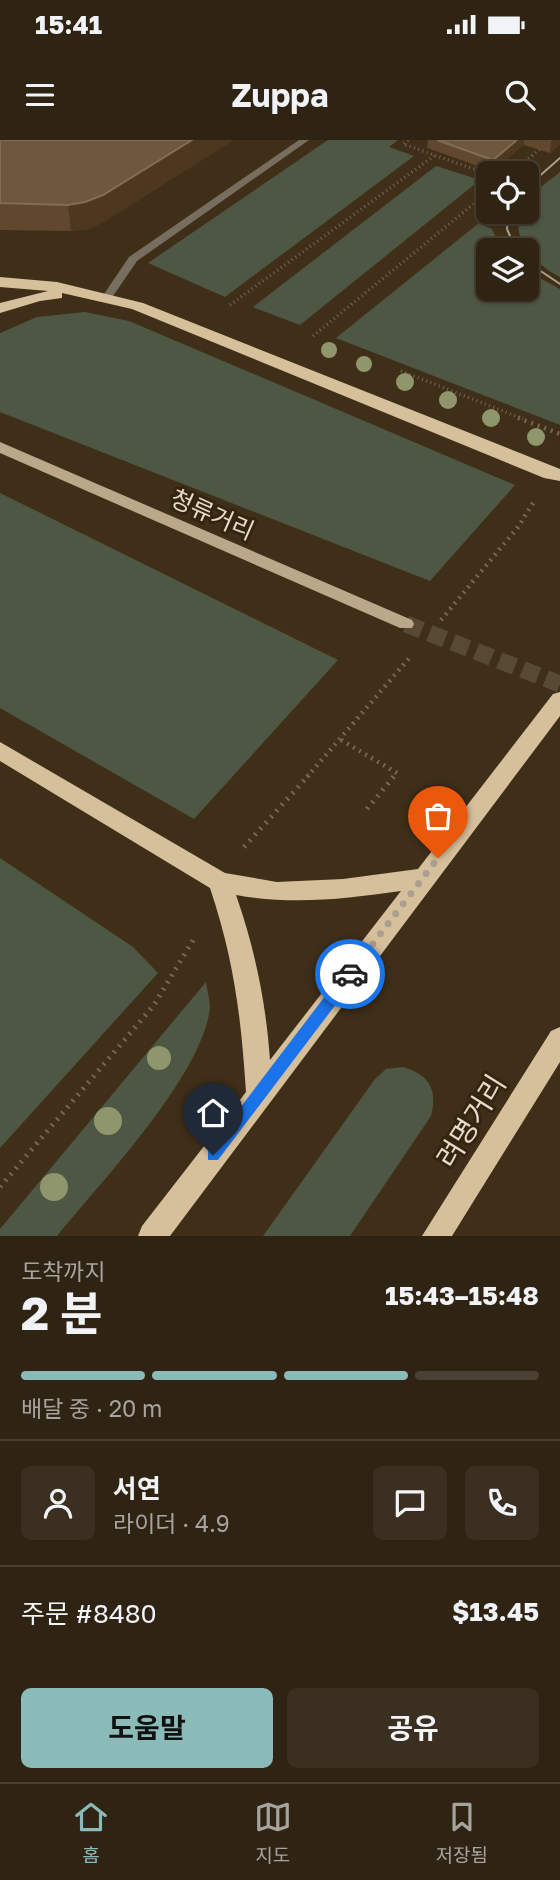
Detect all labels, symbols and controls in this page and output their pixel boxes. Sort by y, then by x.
text: 15:41 [35,9,102,40]
icon: menu [21,76,59,114]
text: Zuppa [231,76,329,114]
icon: search [501,76,539,114]
map controls [476,161,539,301]
button: locate [476,161,539,224]
button: layers [476,238,539,301]
street label: 청류거리 [166,482,259,545]
pin [408,786,468,858]
icon: bag [419,797,457,835]
courier [315,939,385,1009]
icon: car [331,955,369,993]
street label: 려명거리 [429,1068,512,1173]
pin [183,1083,243,1155]
icon: home [194,1094,232,1132]
text: 도착까지 [21,1257,106,1285]
text: 15:43–15:48 [385,1280,539,1311]
text: 2 분 [21,1285,103,1340]
text: 배달 중 · 20 m [21,1394,162,1422]
button: person [21,1466,95,1540]
button: chat [373,1466,447,1540]
button: phone [465,1466,539,1540]
text: 서연 [113,1473,161,1504]
text: 라이더 · 4.9 [113,1509,230,1537]
text: $13.45 [452,1596,539,1627]
text: 주문 #8480 [21,1598,157,1629]
button: 도움말 [21,1688,273,1768]
button: 공유 [287,1688,539,1768]
tab: 홈 [72,1798,110,1867]
tab: 지도 [254,1798,292,1867]
tab: 저장됨 [436,1798,488,1867]

